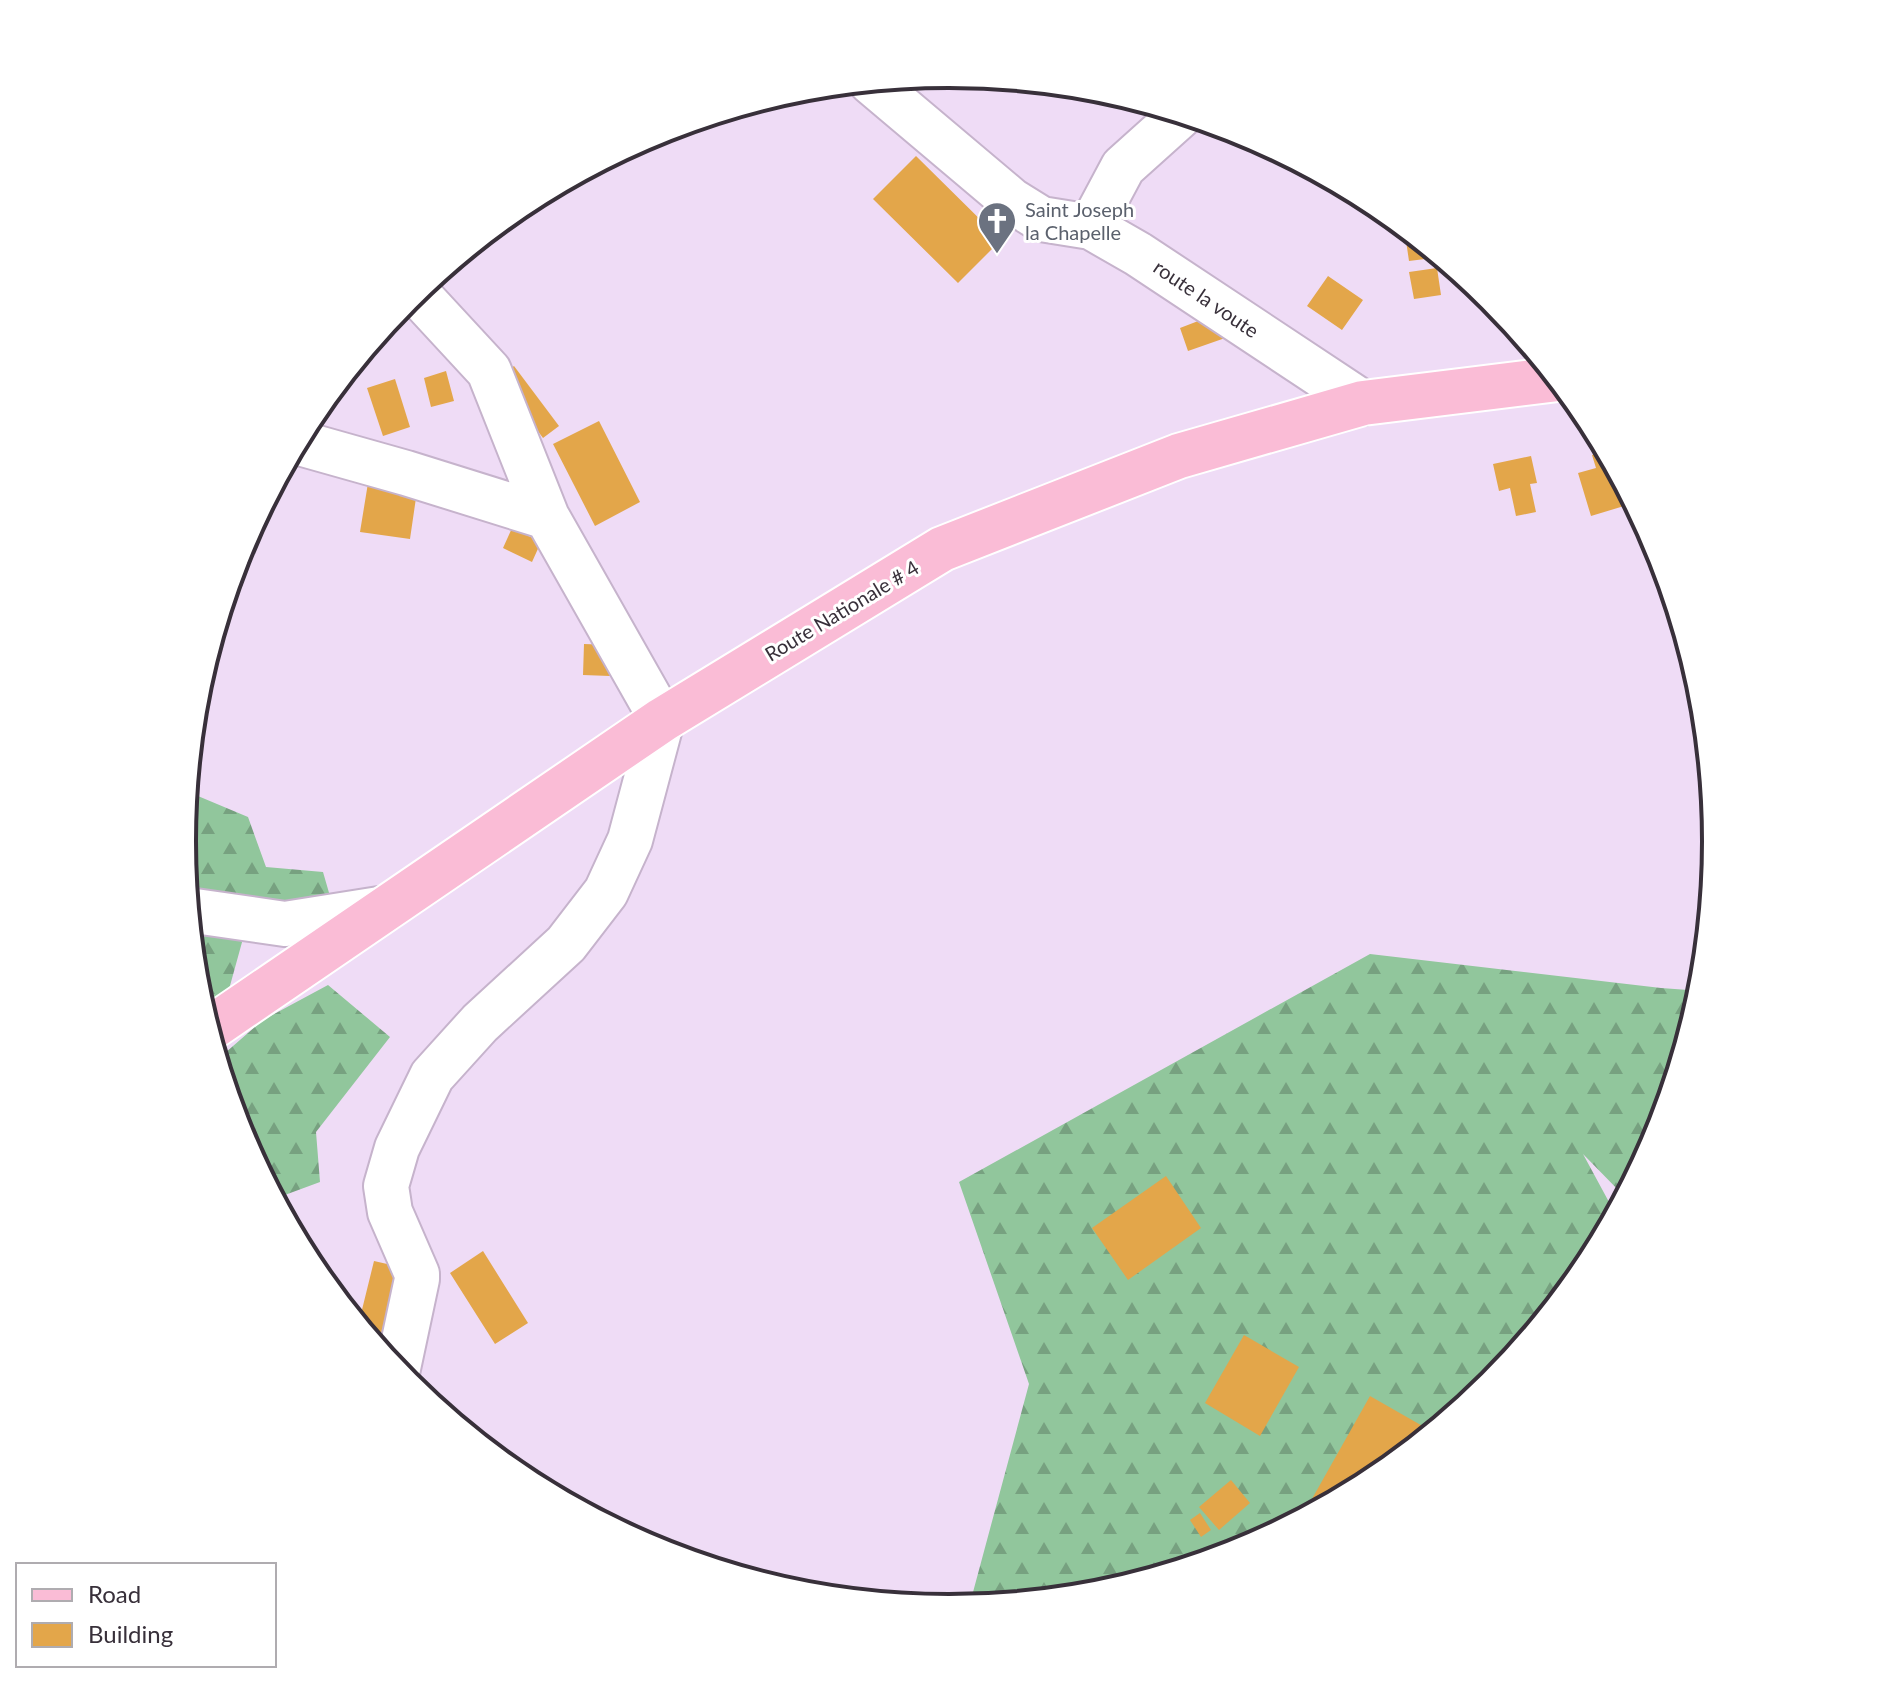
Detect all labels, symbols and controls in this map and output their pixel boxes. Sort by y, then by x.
place label: Saint Joseph la Chapelle [1025,197,1134,244]
church icon: Saint Joseph la Chapelle [976,200,1018,255]
street label: route la voute [1149,254,1264,342]
street label: Route Nationale # 4 [760,554,923,666]
legend [16,1563,276,1667]
text: Road [88,1579,141,1608]
text: Building [88,1619,173,1648]

